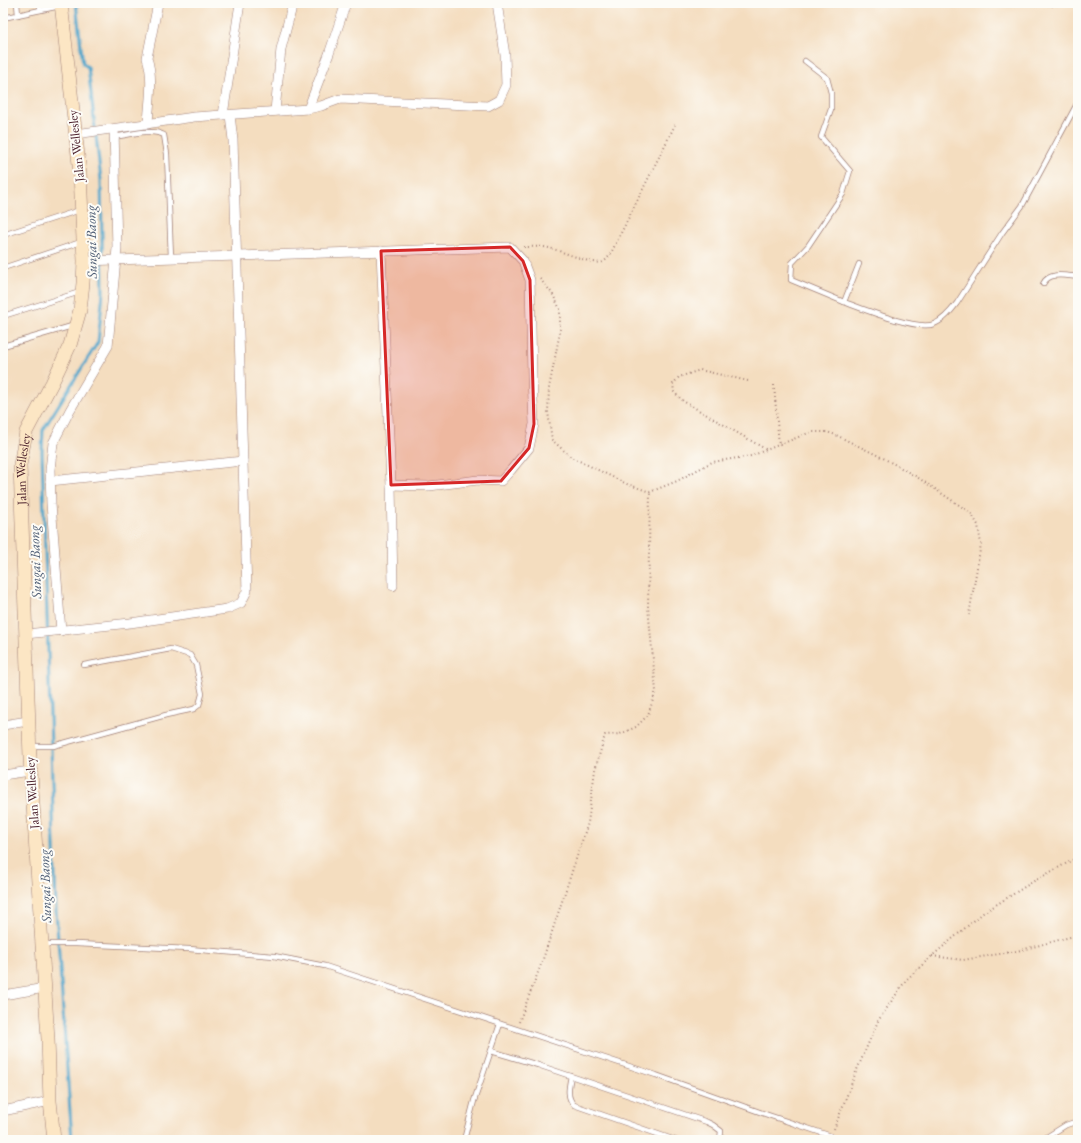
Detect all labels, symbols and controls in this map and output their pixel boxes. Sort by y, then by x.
street label: Jalan Wellesley [64,109,88,184]
water label: Sungai Baong [81,204,101,280]
street label: Jalan Wellesley [11,431,34,507]
water label: Sungai Baong [25,524,45,600]
street label: Jalan Wellesley [21,756,43,831]
water label: Sungai Baong [35,848,55,924]

